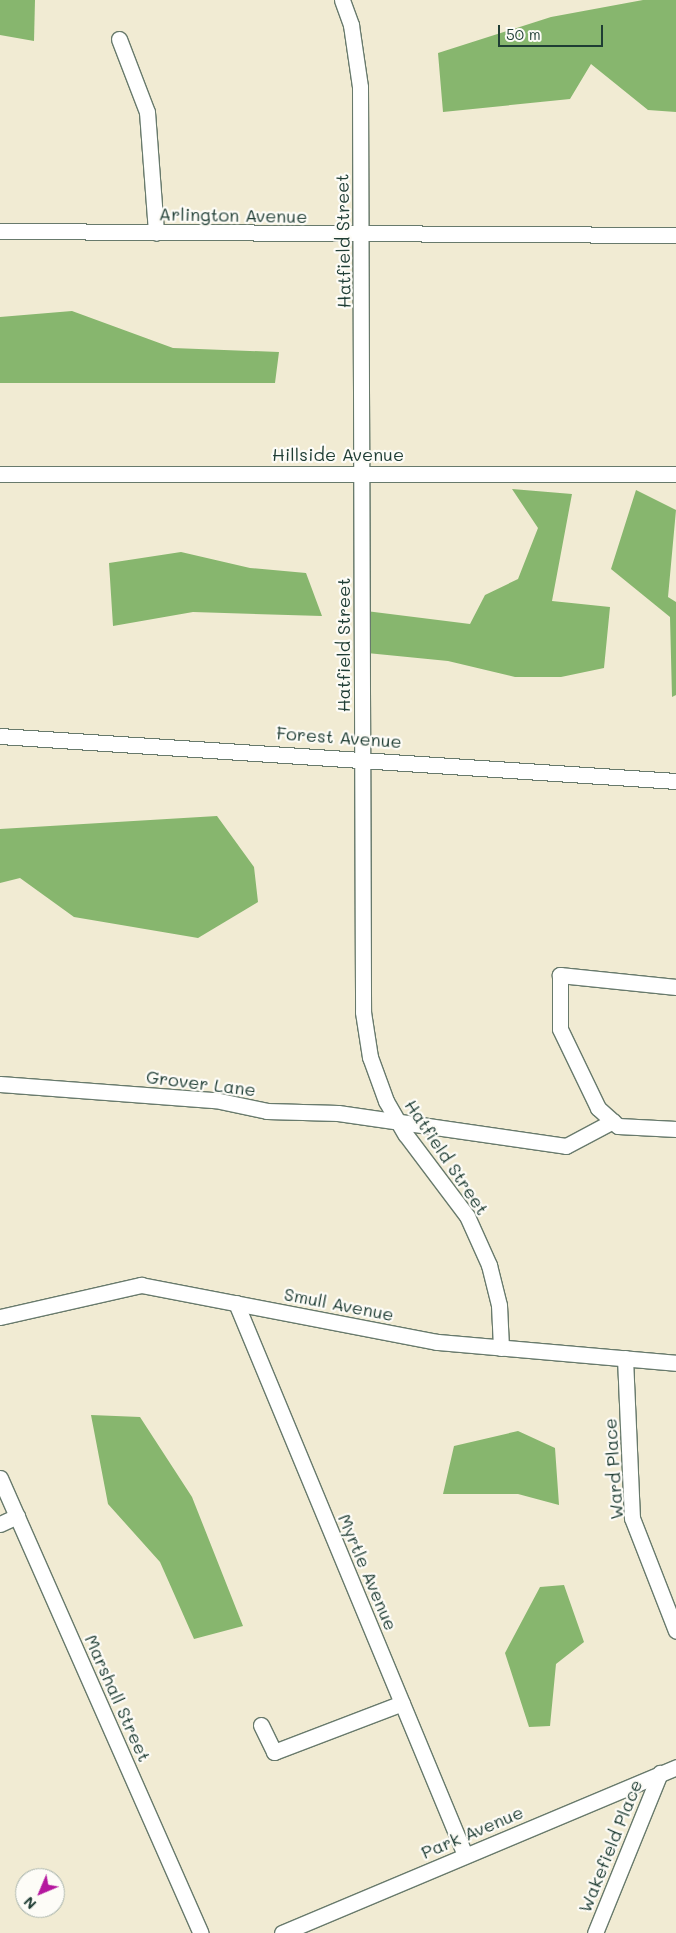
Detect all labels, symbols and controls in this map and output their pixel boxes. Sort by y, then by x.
scale bar [501,15,606,47]
text: 50 m [506,24,541,44]
street label: Hatfield Street [331,174,355,308]
street label: Arlington Avenue [159,203,307,227]
street label: Hillside Avenue [272,443,404,465]
street label: Hatfield Street [332,578,354,712]
street label: Forest Avenue [276,722,402,752]
street label: Grover Lane [145,1066,257,1100]
street label: Hatfield Street [400,1095,494,1219]
street label: Smull Avenue [282,1283,396,1325]
street label: Ward Place [599,1418,627,1520]
street label: Myrtle Avenue [334,1511,402,1633]
street label: Marshall Street [80,1631,156,1765]
street label: Wakefield Place [573,1776,647,1916]
street label: Park Avenue [418,1801,526,1863]
north arrow [15,1868,65,1918]
text: N [19,1893,40,1914]

